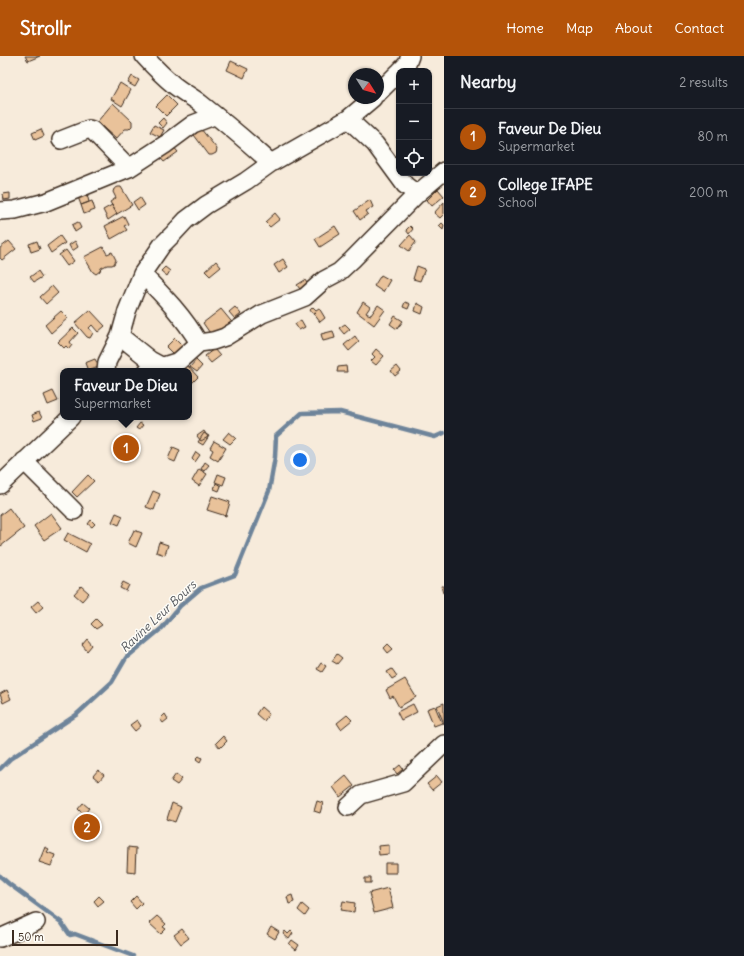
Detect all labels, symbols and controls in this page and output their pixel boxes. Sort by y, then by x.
text: Strollr [20,16,71,40]
text: Home [506,19,544,37]
text: Map [566,19,593,37]
text: About [615,19,653,37]
text: Contact [675,19,724,37]
north arrow [348,68,384,104]
map controls [396,68,432,176]
button: + [396,68,432,104]
text: Nearby [460,71,516,93]
text: 2 results [679,74,728,91]
button: − [396,104,432,140]
text: Faveur De Dieu [498,119,601,138]
text: 1 [470,128,476,145]
text: 80 m [697,128,728,145]
text: Supermarket [498,138,575,155]
button: locate [396,140,432,176]
text: College IFAPE [498,175,593,194]
text: 2 [469,184,477,201]
text: 200 m [689,184,728,201]
text: School [498,194,537,211]
popup [60,368,192,420]
text: Faveur De Dieu [74,376,178,395]
text: Supermarket [74,395,151,412]
pin: 1 [113,433,139,463]
your location [290,450,310,470]
water label: Ravine Leur Bours [117,576,200,655]
pin: 2 [74,812,100,842]
scale bar [12,928,118,947]
text: 50 m [18,930,44,944]

